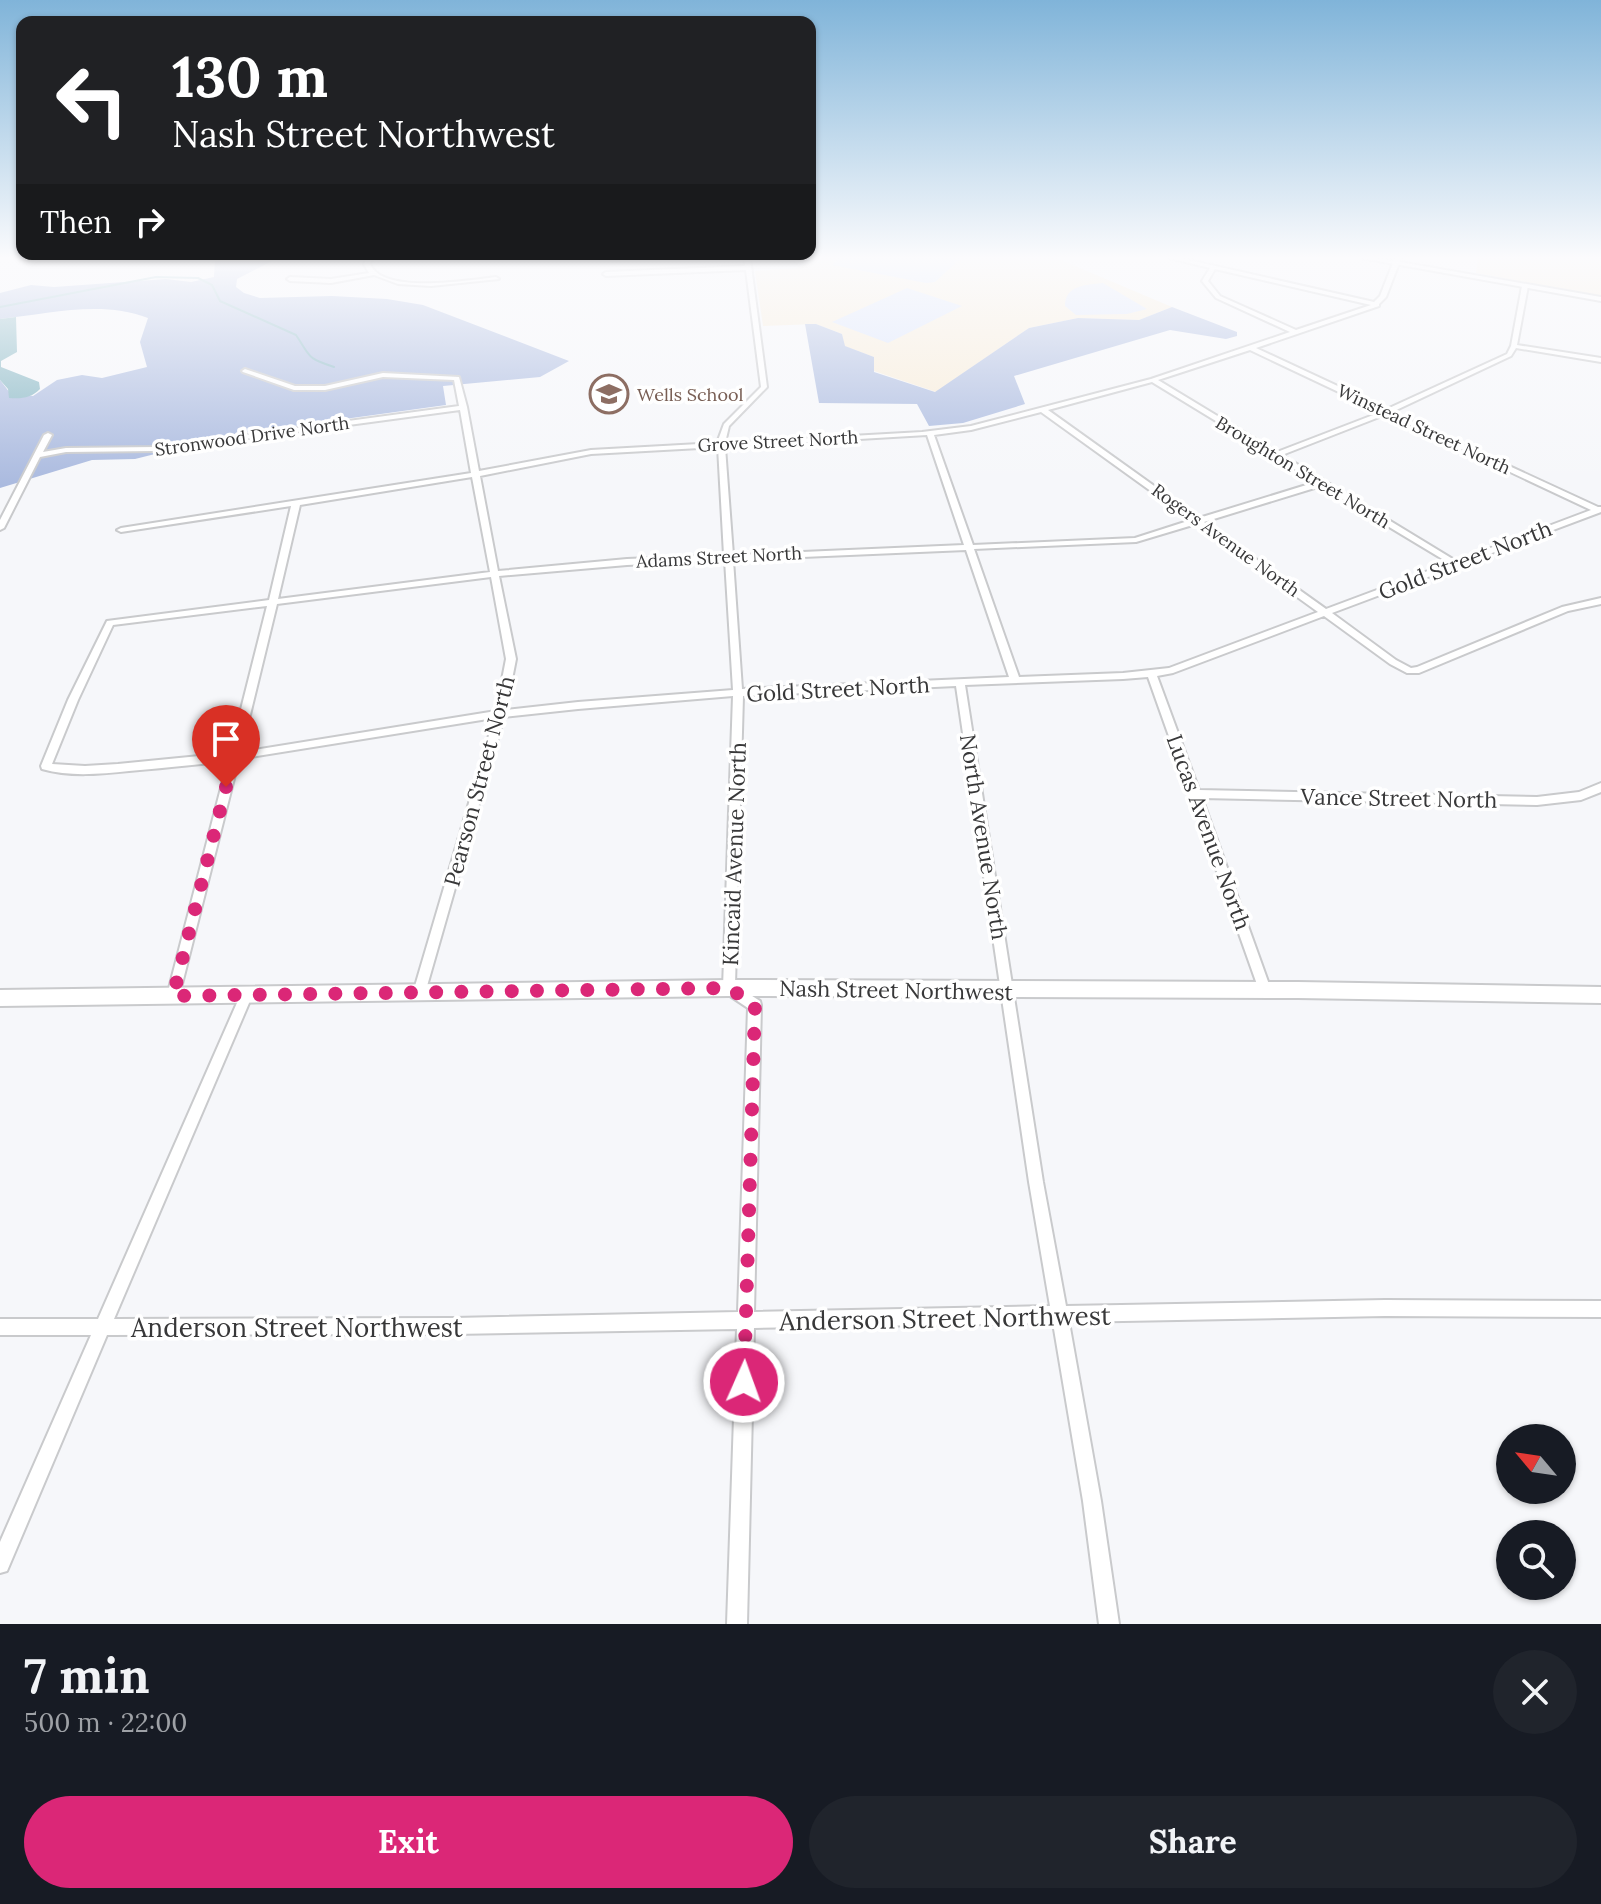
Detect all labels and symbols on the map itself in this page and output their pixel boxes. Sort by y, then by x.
school or university icon: Wells School [588,373,630,415]
street label: Winstead Street North [1334,379,1515,479]
place label: Wells School [637,383,743,406]
street label: Stronwood Drive North [153,411,351,461]
street label: Broughton Street North [1212,411,1395,533]
street label: Grove Street North [697,425,859,457]
street label: Rogers Avenue North [1147,478,1305,602]
street label: Gold Street North [1374,514,1556,606]
street label: Adams Street North [635,541,803,573]
street label: Gold Street North [746,670,930,708]
street label: Pearson Street North [437,673,521,889]
pin [192,705,260,787]
street label: Lucas Avenue North [1161,730,1257,934]
street label: North Avenue North [954,732,1014,942]
street label: Kincaid Avenue North [716,742,752,966]
street label: Vance Street North [1299,782,1498,814]
street label: Nash Street Northwest [779,974,1014,1006]
street label: Anderson Street Northwest [778,1299,1111,1337]
street label: Anderson Street Northwest [130,1311,463,1344]
position arrow [702,1340,786,1424]
north arrow [1496,1424,1576,1504]

